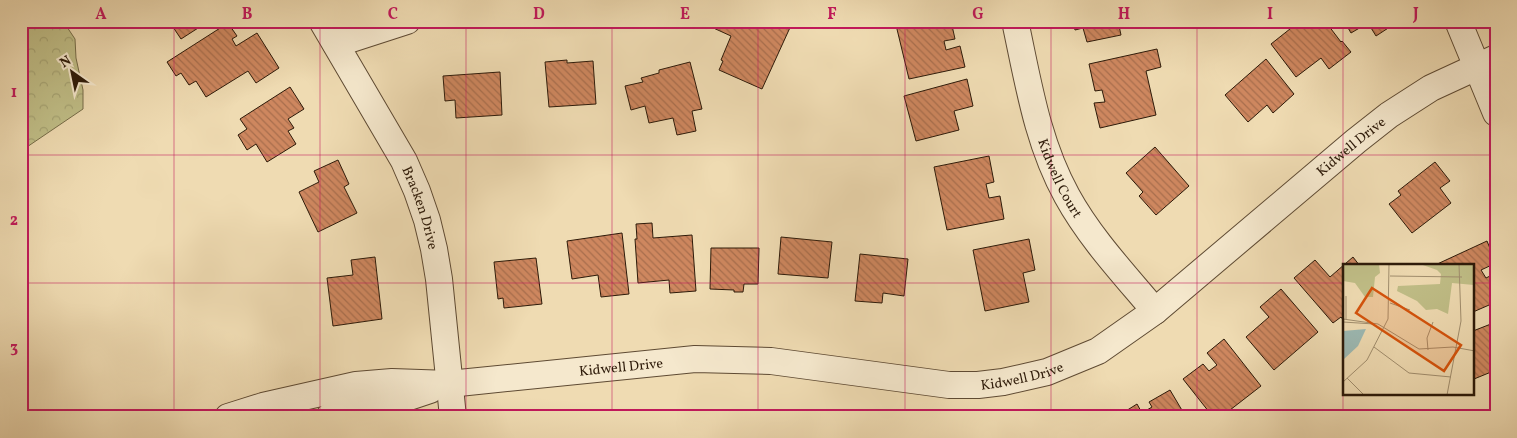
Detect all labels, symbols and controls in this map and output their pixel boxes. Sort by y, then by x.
text: A [95,4,107,26]
text: B [242,4,253,26]
text: C [388,4,398,26]
text: D [533,4,545,26]
text: E [680,4,690,26]
text: F [827,4,837,26]
text: G [972,4,984,26]
text: H [1118,4,1130,26]
text: I [1267,4,1273,26]
text: J [1412,4,1419,26]
north arrow [48,48,98,98]
text: N [56,52,75,73]
text: 1 [11,82,17,104]
street label: Kidwell Drive [1313,113,1390,181]
street label: Kidwell Court [1032,136,1086,222]
street label: Bracken Drive [396,164,442,252]
text: 2 [10,210,18,232]
inset map [1343,264,1474,396]
text: 3 [10,337,18,359]
street label: Kidwell Drive [578,354,664,382]
street label: Kidwell Drive [980,358,1067,396]

